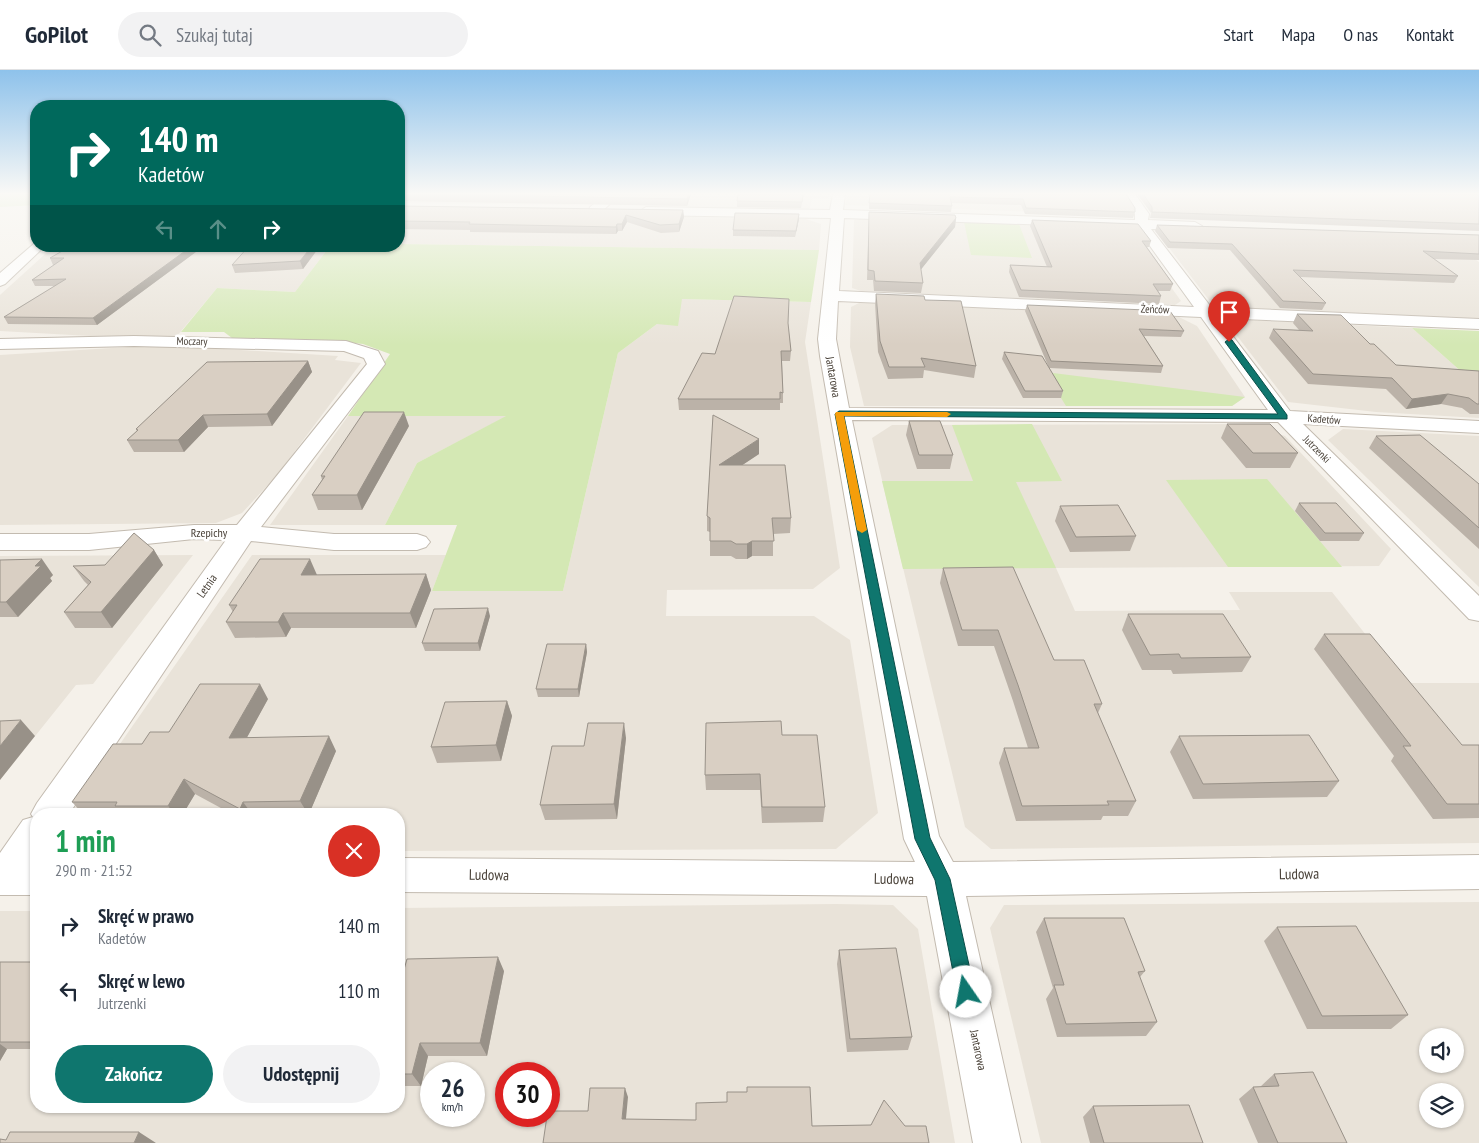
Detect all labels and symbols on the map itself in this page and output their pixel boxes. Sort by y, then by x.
pin [1208,291,1250,342]
street label: Żeńców [1140,302,1170,317]
street label: Moczary [176,334,209,348]
street label: Jantarowa [822,354,844,399]
street label: Kadetów [1307,411,1341,427]
street label: Jutrzenki [1300,432,1334,466]
street label: Rzepichy [191,525,228,540]
street label: Letnia [193,571,220,600]
street label: Ludowa [1279,864,1319,883]
street label: Ludowa [469,865,509,884]
street label: Ludowa [874,869,914,888]
position arrow [939,965,991,1017]
street label: Jantarowa [967,1027,990,1072]
speed limit sign: 30 [495,1062,560,1127]

